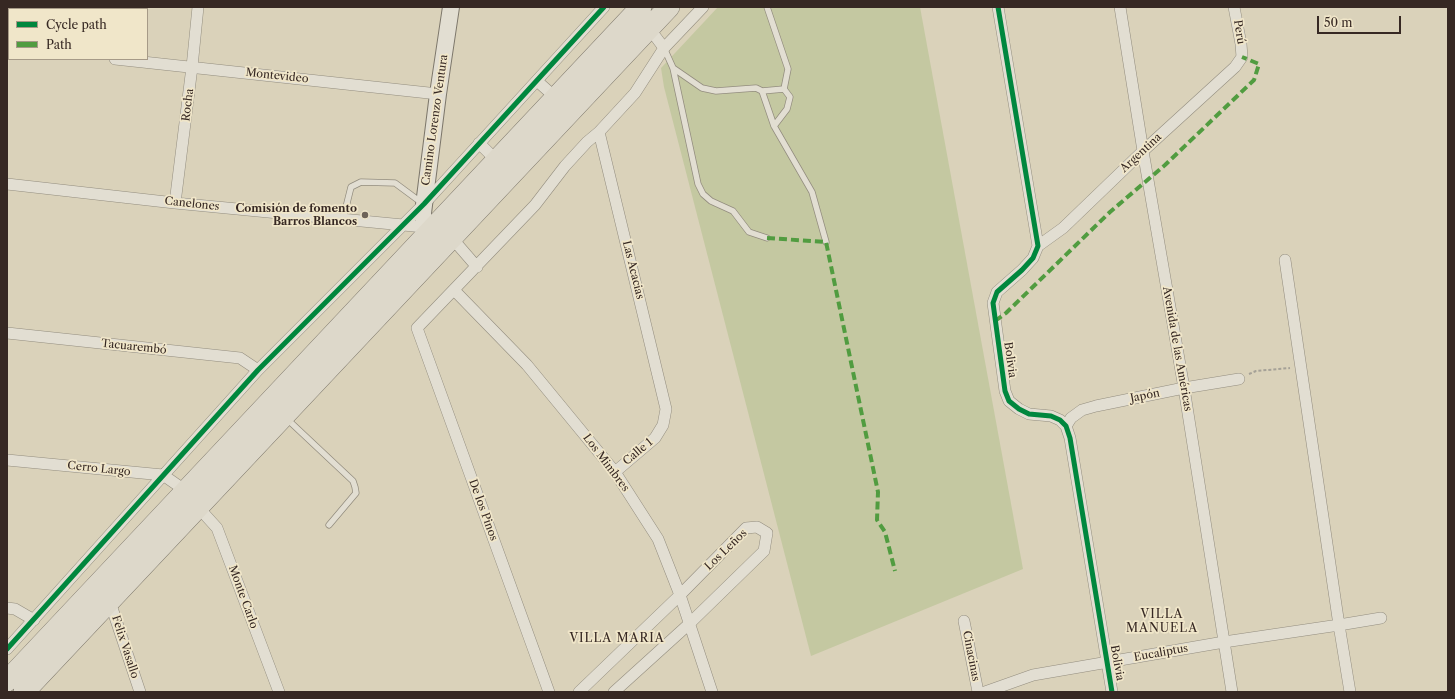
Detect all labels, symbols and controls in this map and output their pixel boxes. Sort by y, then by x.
legend [8,8,148,60]
scale bar [1319,8,1403,34]
text: 50 m [1324,15,1353,30]
text: Cycle path [46,17,107,32]
street label: Perú [1231,19,1247,45]
text: Path [46,37,72,52]
street label: Camino Lorenzo Ventura [419,54,451,186]
street label: Montevideo [245,66,309,86]
street label: Rocha [179,88,197,122]
street label: Argentina [1118,131,1164,175]
street label: Canelones [164,195,220,213]
place label: Comisión de fomento Barros Blancos [235,202,357,228]
marker: Comisión de fomento Barros Blancos [360,210,370,220]
street label: Las Acacias [619,239,647,301]
street label: Avenida de las Américas [1160,286,1194,412]
street label: Tacuarembó [101,337,167,357]
street label: Bolivia [1001,341,1019,379]
street label: Japón [1129,387,1161,405]
street label: Los Mimbres [580,432,632,494]
street label: Calle 1 [621,436,655,468]
street label: Cerro Largo [67,459,131,479]
street label: De los Pinos [466,477,500,543]
street label: Los Leños [702,527,750,573]
street label: Monte Carlo [225,564,261,630]
district label: VILLA MANUELA [1126,608,1198,636]
street label: Felix Vasallo [109,614,141,680]
street label: Cinacinas [960,630,982,682]
district label: VILLA MARIA [569,632,665,646]
street label: Eucaliptus [1133,642,1189,664]
street label: Bolivia [1107,644,1127,682]

